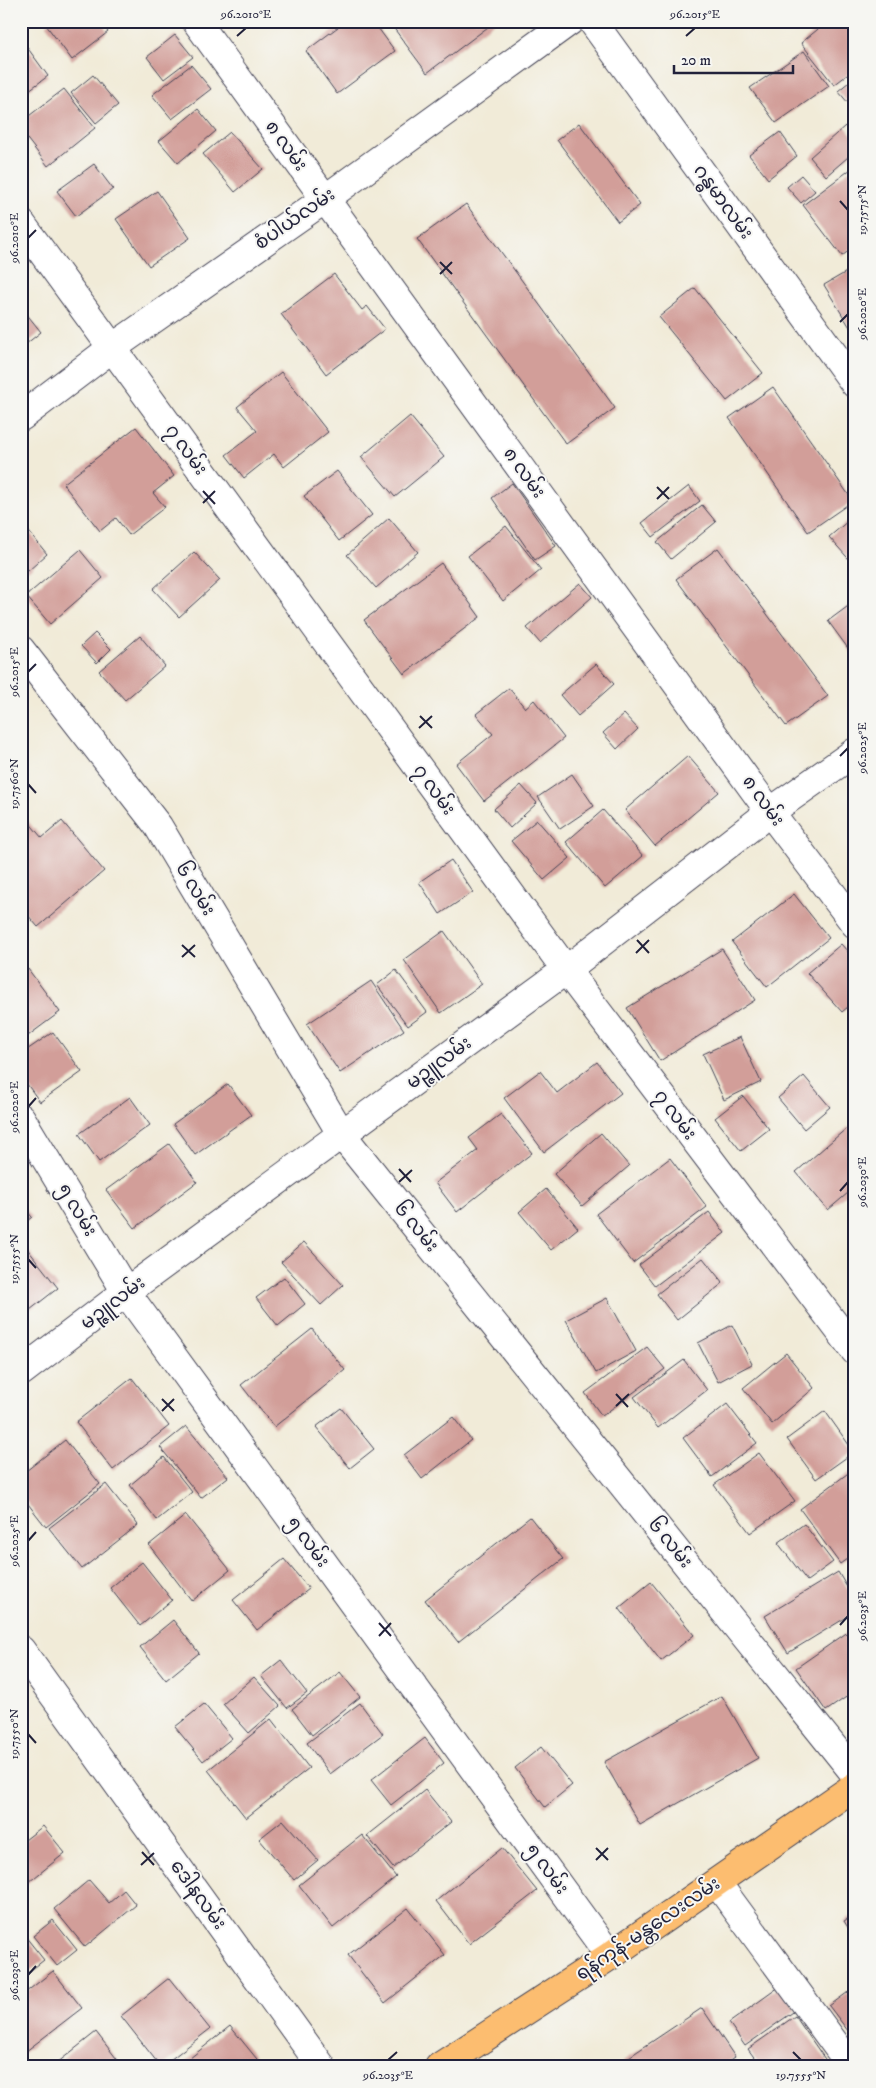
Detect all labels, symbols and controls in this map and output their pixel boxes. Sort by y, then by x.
text: 96.2010°E [220,7,272,22]
text: 96.2015°E [669,7,721,22]
scale bar [674,42,792,74]
text: 20 m [681,51,711,70]
street label: ၈ လမ်း [260,114,315,176]
street label: ဂန္ဓမာလမ်း [685,158,761,246]
street label: စံပါယ်လမ်း [248,180,340,255]
text: 19.7575°N [855,185,870,235]
text: 96.2010°E [7,212,22,264]
text: 96.2020°E [855,287,870,341]
street label: ၇ လမ်း [157,418,215,482]
street label: ၈ လမ်း [498,441,553,503]
text: 96.2015°E [7,647,22,698]
text: 96.2025°E [855,722,870,775]
text: 19.7560°N [7,758,22,810]
street label: ၇ လမ်း [405,758,463,822]
street label: ၈ လမ်း [737,769,792,831]
street label: ၆ လမ်း [170,856,223,920]
street label: မဉ္ဇူလမ်း [400,1028,478,1097]
text: 96.2020°E [7,1080,22,1134]
street label: ၇ လမ်း [646,1083,705,1147]
text: 96.2030°E [855,1156,870,1208]
street label: ၅ လမ်း [50,1177,105,1242]
street label: ၆ လမ်း [389,1194,446,1257]
text: 19.7555°N [7,1234,22,1284]
street label: မဉ္ဇူလမ်း [74,1268,152,1337]
street label: ၅ လမ်း [279,1510,338,1574]
street label: ၆ လမ်း [643,1510,700,1573]
text: 96.2025°E [7,1515,22,1568]
text: 96.2035°E [855,1590,870,1642]
text: 19.7550°N [7,1708,22,1759]
street label: ၅ လမ်း [518,1837,577,1901]
street label: ဒေါနလမ်း [163,1853,234,1936]
street label: ရန်ကုန်-မန္တလေးလမ်း [569,1869,727,1989]
text: 96.2030°E [7,1949,22,2001]
text: 96.2035°E [362,2068,414,2083]
text: 19.7555°N [776,2068,826,2083]

